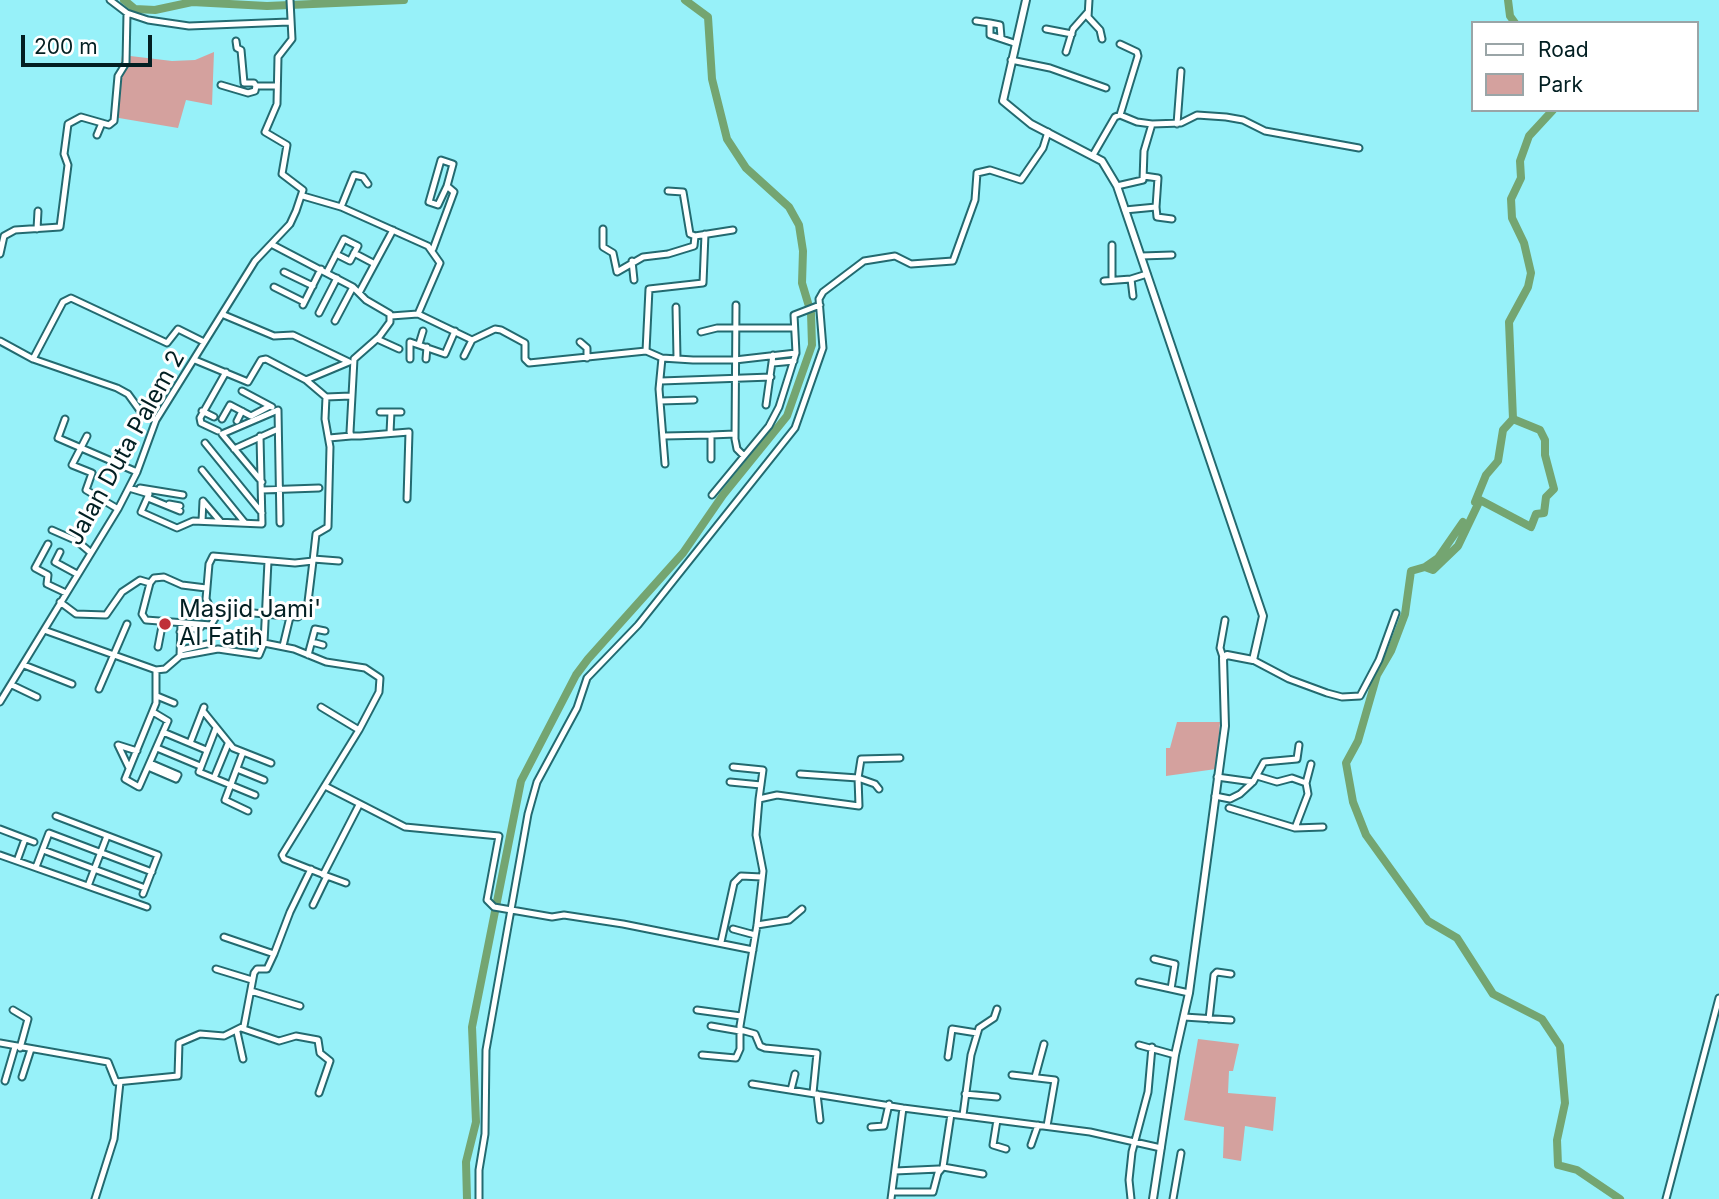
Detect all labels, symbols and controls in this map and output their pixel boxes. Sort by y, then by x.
scale bar [24,21,156,65]
legend [1470,21,1698,112]
text: 200 m [34,34,98,59]
text: Road [1538,37,1589,62]
text: Park [1538,72,1583,97]
street label: Jalan Duta Palem 2 [61,346,191,550]
place label: Masjid Jami' Al Fatih [179,596,321,652]
marker: Masjid Jami' Al Fatih [157,616,173,632]

